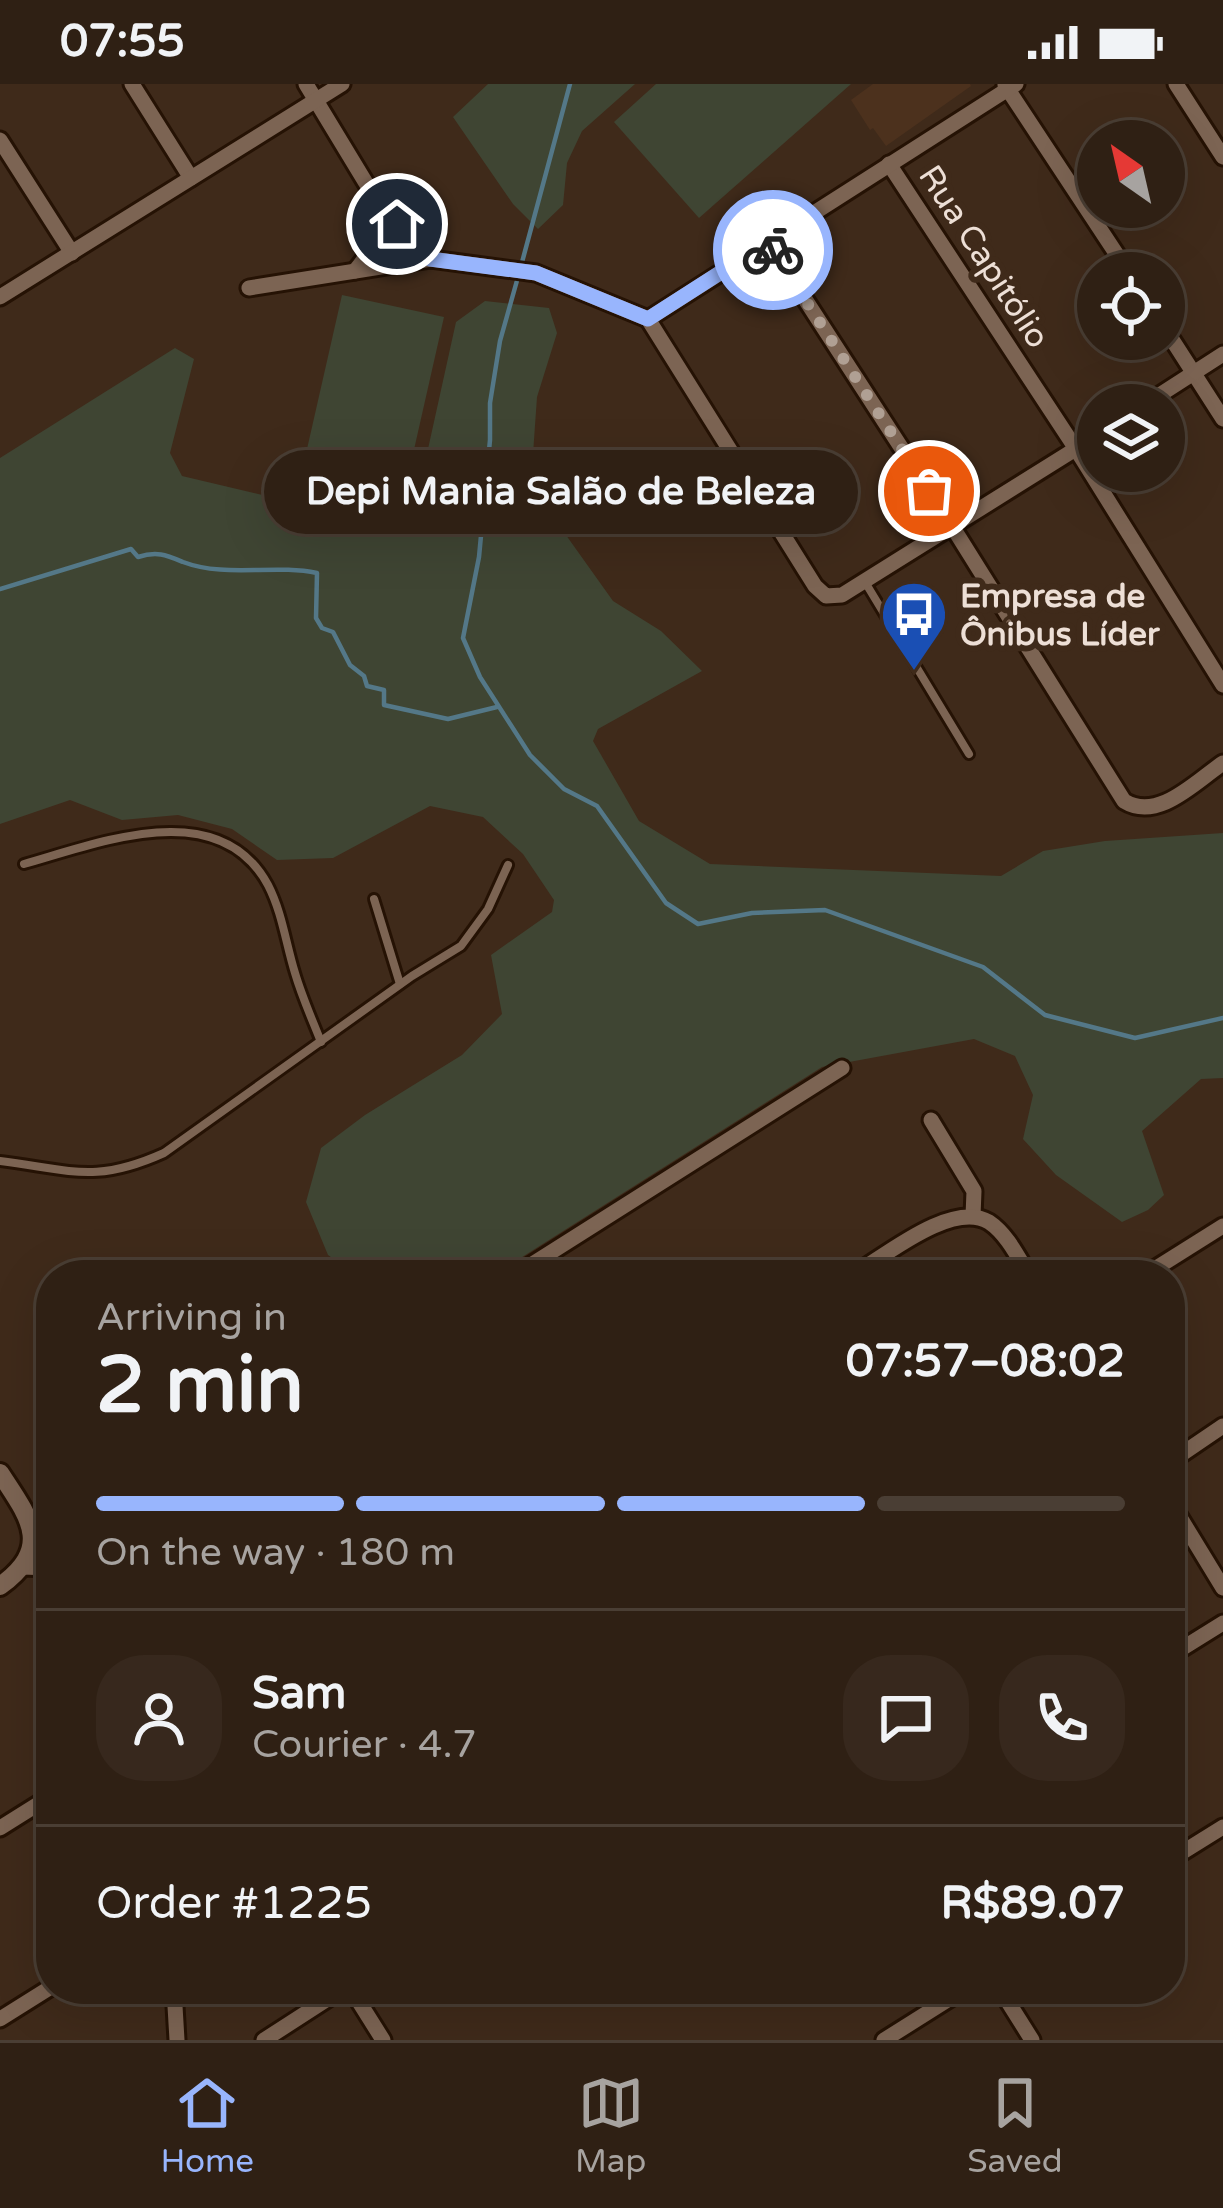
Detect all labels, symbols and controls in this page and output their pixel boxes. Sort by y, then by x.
text: 07:55 [60,15,185,69]
north arrow [1077,120,1185,228]
map controls [1077,120,1185,492]
street label: Rua Capitólio [910,158,1057,356]
pin [346,173,448,275]
courier [713,190,833,310]
icon: home [364,191,430,257]
icon: bike [740,217,806,283]
button: locate [1077,252,1185,360]
button: layers [1077,384,1185,492]
pin [878,440,980,542]
callout: Depi Mania Salão de Beleza [263,449,857,533]
icon: bag [896,458,962,524]
text: Depi Mania Salão de Beleza [306,468,816,515]
place label: Empresa de Ônibus Líder [960,577,1160,654]
bus stop icon: Empresa de Ônibus Líder [879,579,949,673]
text: Arriving in [96,1294,287,1341]
text: 07:57–08:02 [846,1335,1125,1389]
text: 2 min [96,1339,304,1433]
text: On the way · 180 m [96,1529,455,1576]
button: person [96,1655,222,1781]
button: chat [843,1655,969,1781]
button: phone [999,1655,1125,1781]
text: Sam [252,1667,346,1721]
text: Courier · 4.7 [252,1721,477,1768]
text: Order #1225 [96,1877,372,1931]
text: R$89.07 [940,1877,1125,1931]
tab: Home [160,2070,254,2181]
tab: Map [575,2070,646,2181]
tab: Saved [967,2070,1063,2181]

